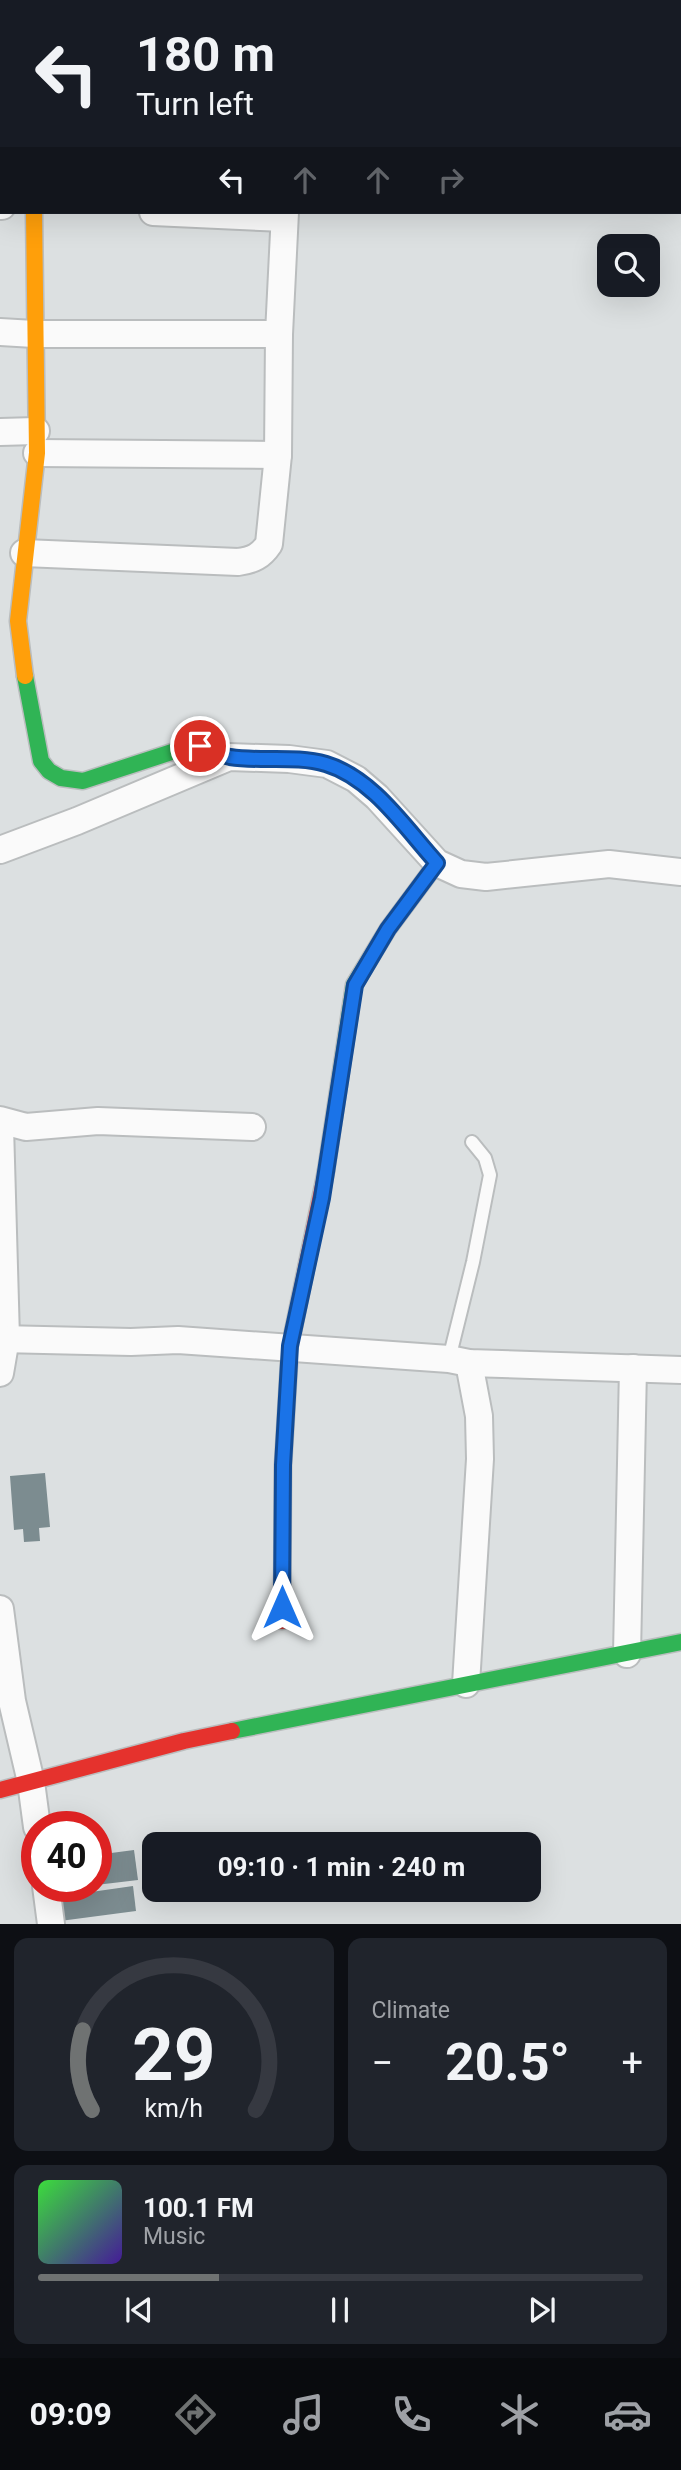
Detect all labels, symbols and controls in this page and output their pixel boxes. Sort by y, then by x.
text: 180 m [136,26,275,83]
icon: left [21,28,112,119]
text: Turn left [136,85,254,123]
icon: left [213,161,251,199]
icon: ahead [286,161,324,199]
icon: ahead [359,161,397,199]
icon: right [432,161,470,199]
map controls [597,234,660,297]
button: search [597,234,660,297]
pin [170,716,230,776]
icon: arrive [181,727,219,765]
position arrow [245,1570,319,1644]
speed limit sign: 40 [21,1811,112,1902]
text: 09:10 · 1 min · 240 m [218,1852,465,1882]
text: Climate [372,1997,450,2024]
text: 29 [132,2013,216,2099]
text: 20.5° [445,2032,570,2093]
text: − [372,2041,393,2085]
text: + [621,2041,643,2085]
text: km/h [144,2094,203,2123]
text: 100.1 FM [143,2193,254,2223]
text: Music [143,2223,205,2250]
icon: previous [120,2291,158,2329]
icon: pause [321,2291,359,2329]
icon: next [523,2291,561,2329]
icon: directions [171,2390,220,2439]
icon: music [279,2390,328,2439]
icon: phone [387,2390,436,2439]
icon: climate [495,2390,544,2439]
icon: car [603,2390,652,2439]
text: 09:09 [29,2395,112,2433]

